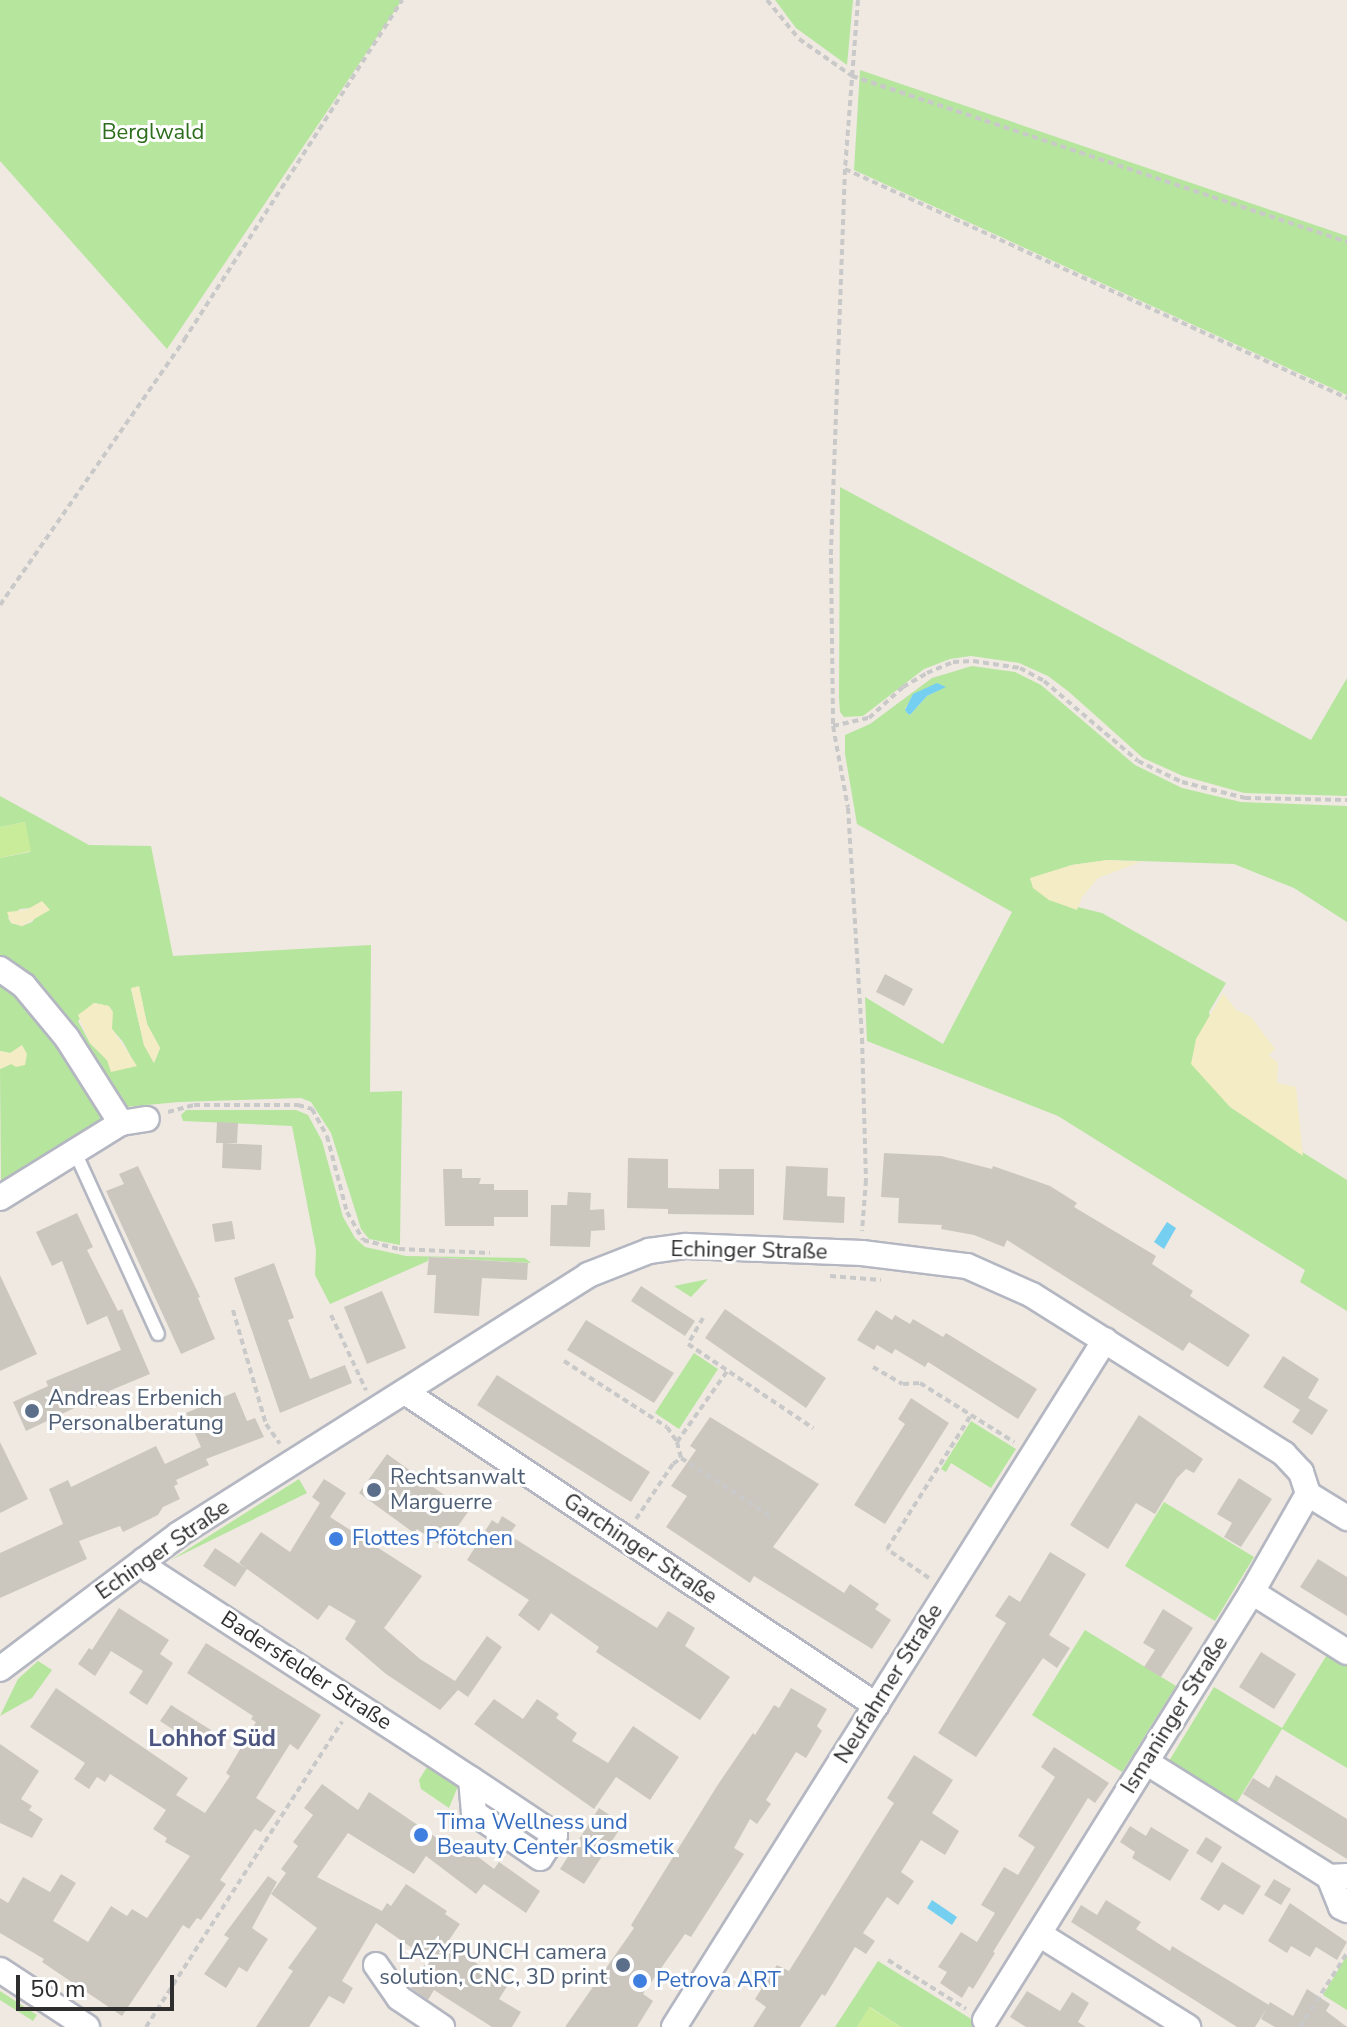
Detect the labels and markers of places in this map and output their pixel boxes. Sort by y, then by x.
place label: Andreas Erbenich Personalberatung [48,1385,224,1436]
marker: Andreas Erbenich Personalberatung [23,1402,41,1420]
place label: Rechtsanwalt Marguerre [390,1464,525,1516]
marker: Rechtsanwalt Marguerre [365,1481,383,1499]
place label: Flottes Pfötchen [352,1526,513,1552]
marker: Flottes Pfötchen [327,1530,345,1548]
place label: Tima Wellness und Beauty Center Kosmetik [437,1809,674,1860]
marker: Tima Wellness und Beauty Center Kosmetik [412,1826,430,1844]
place label: LAZYPUNCH camera solution, CNC, 3D print [379,1939,607,1990]
marker: LAZYPUNCH camera solution, CNC, 3D print [614,1956,632,1974]
place label: Petrova ART [656,1968,781,1994]
marker: Petrova ART [631,1972,649,1990]

